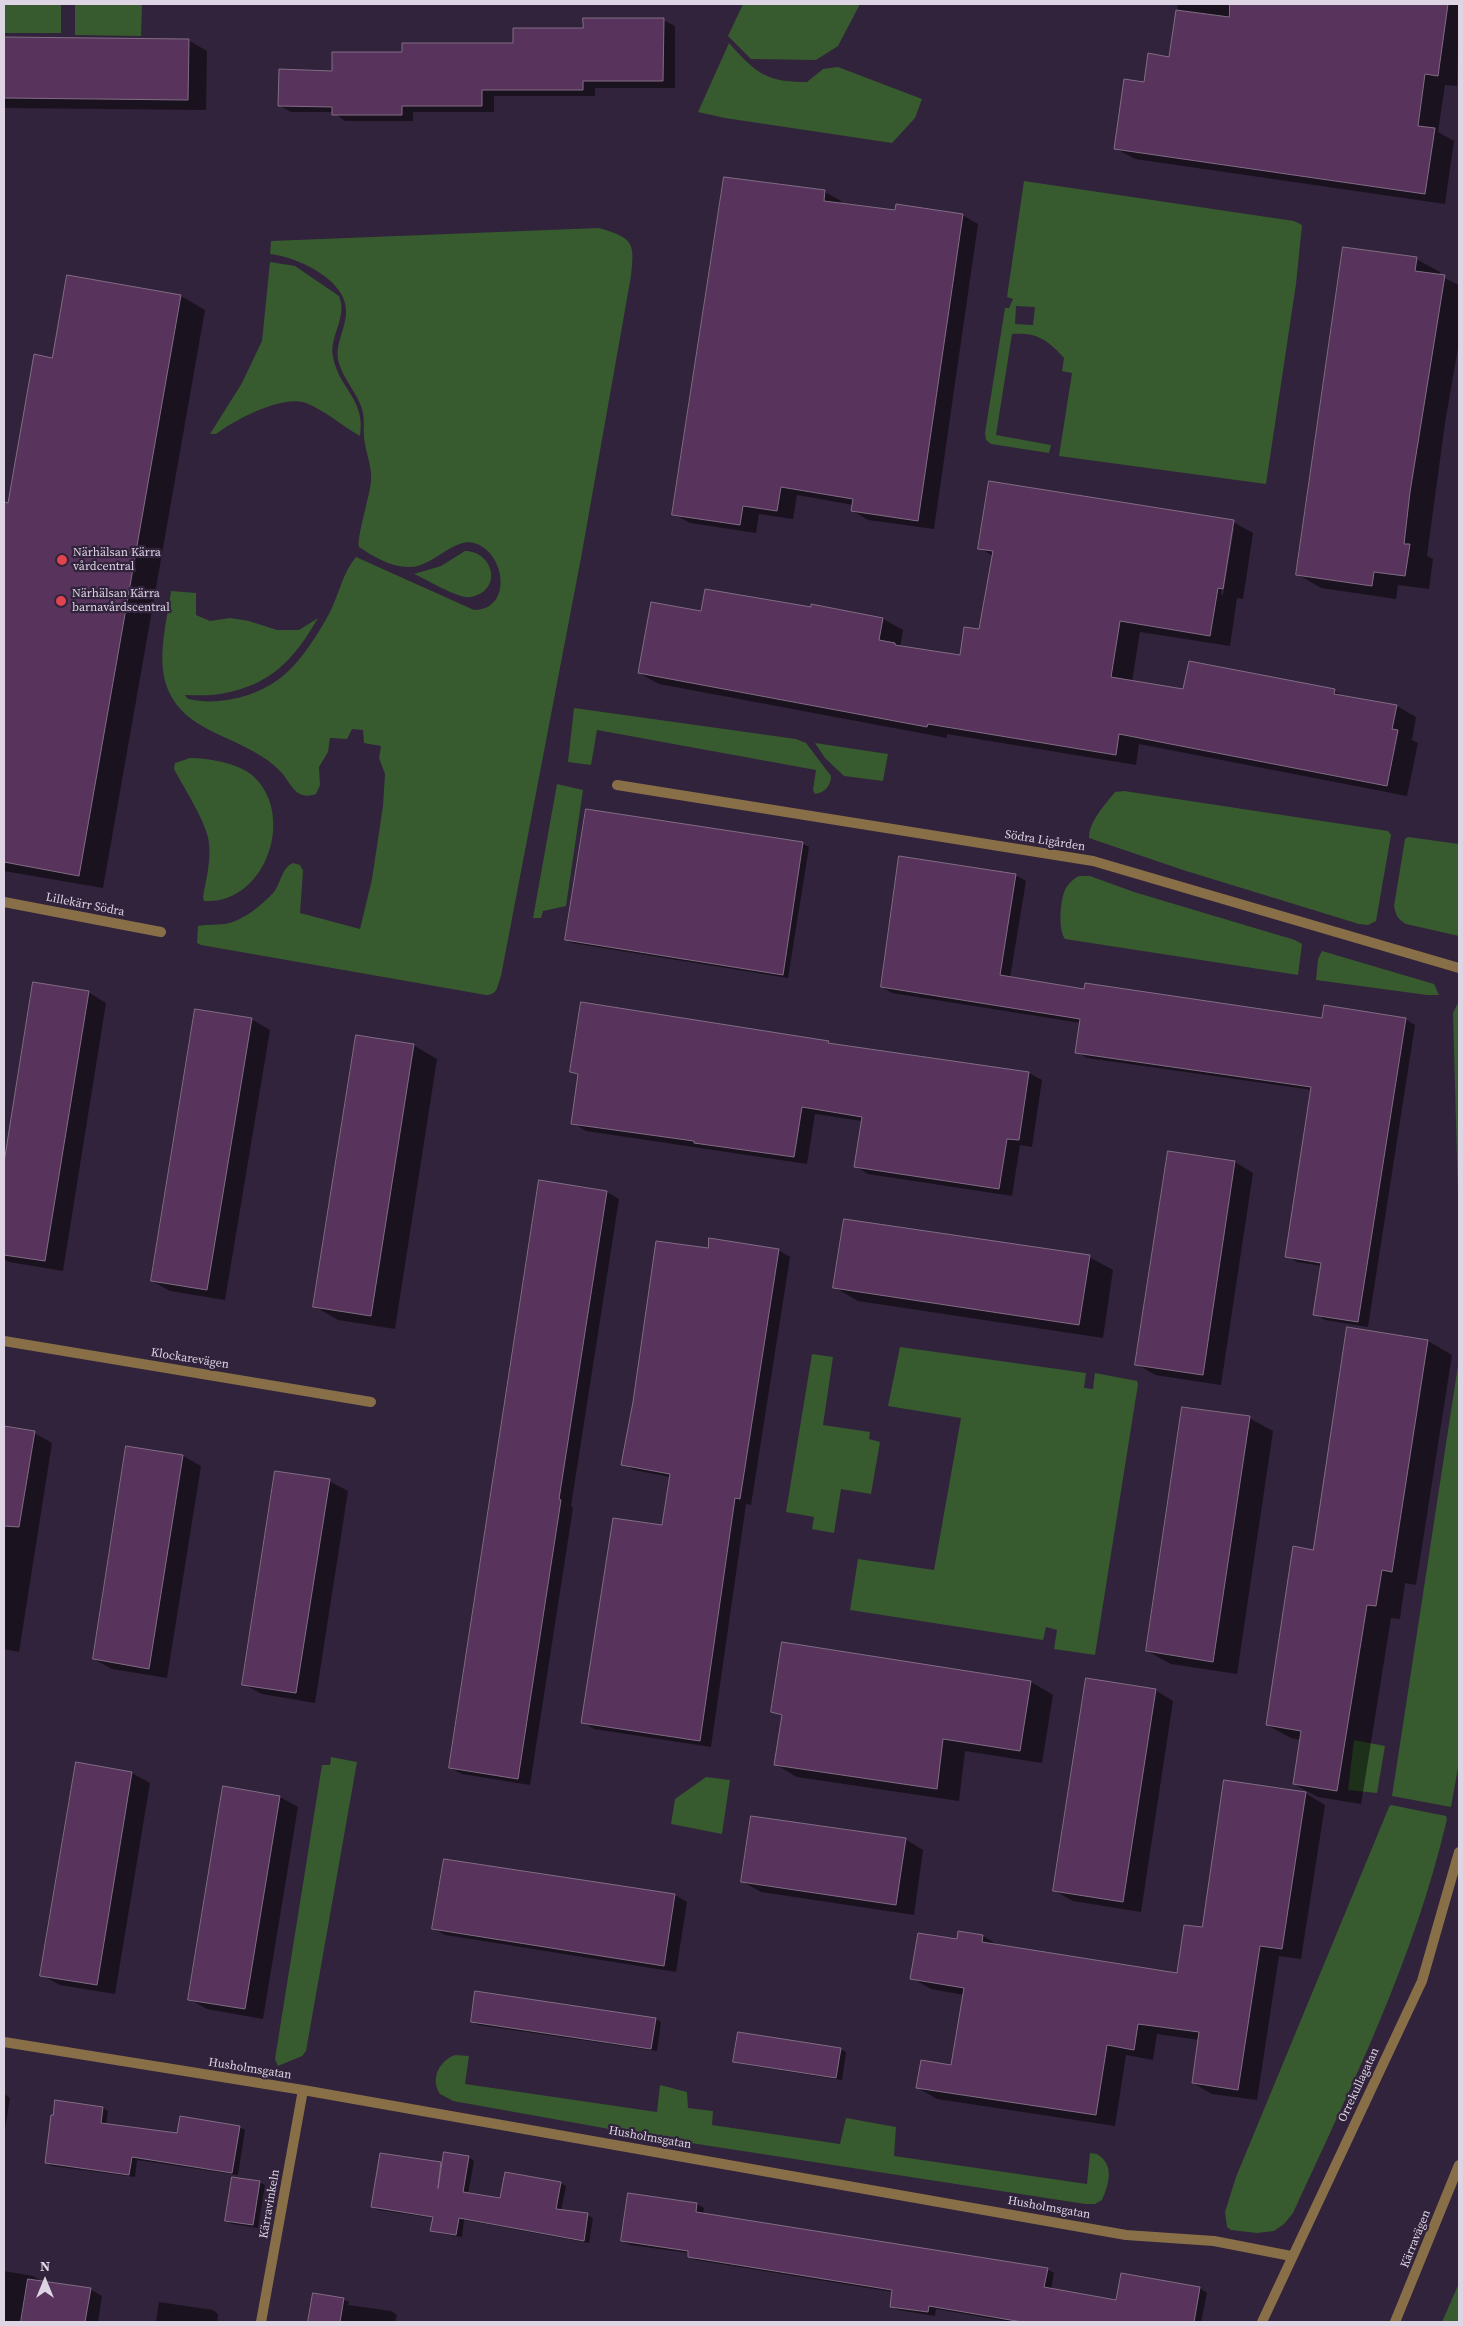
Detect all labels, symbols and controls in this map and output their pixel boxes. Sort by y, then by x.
place label: Närhälsan Kärra vårdcentral [73,546,161,574]
marker: Närhälsan Kärra vårdcentral [55,553,69,567]
place label: Närhälsan Kärra barnavårdscentral [72,587,170,615]
marker: Närhälsan Kärra barnavårdscentral [54,594,68,608]
street label: Södra Ligården [1004,828,1086,854]
street label: Lillekärr Södra [44,890,126,920]
street label: Klockarevägen [150,1346,230,1372]
street label: Orrekullagatan [1335,2046,1383,2124]
street label: Husholmsgatan [207,2055,293,2083]
street label: Husholmsgatan [607,2124,693,2152]
street label: Kärravinkeln [257,2168,283,2240]
street label: Husholmsgatan [1006,2194,1092,2222]
street label: Kärravägen [1398,2208,1434,2270]
north arrow [20,2256,70,2306]
text: N [40,2256,50,2276]

